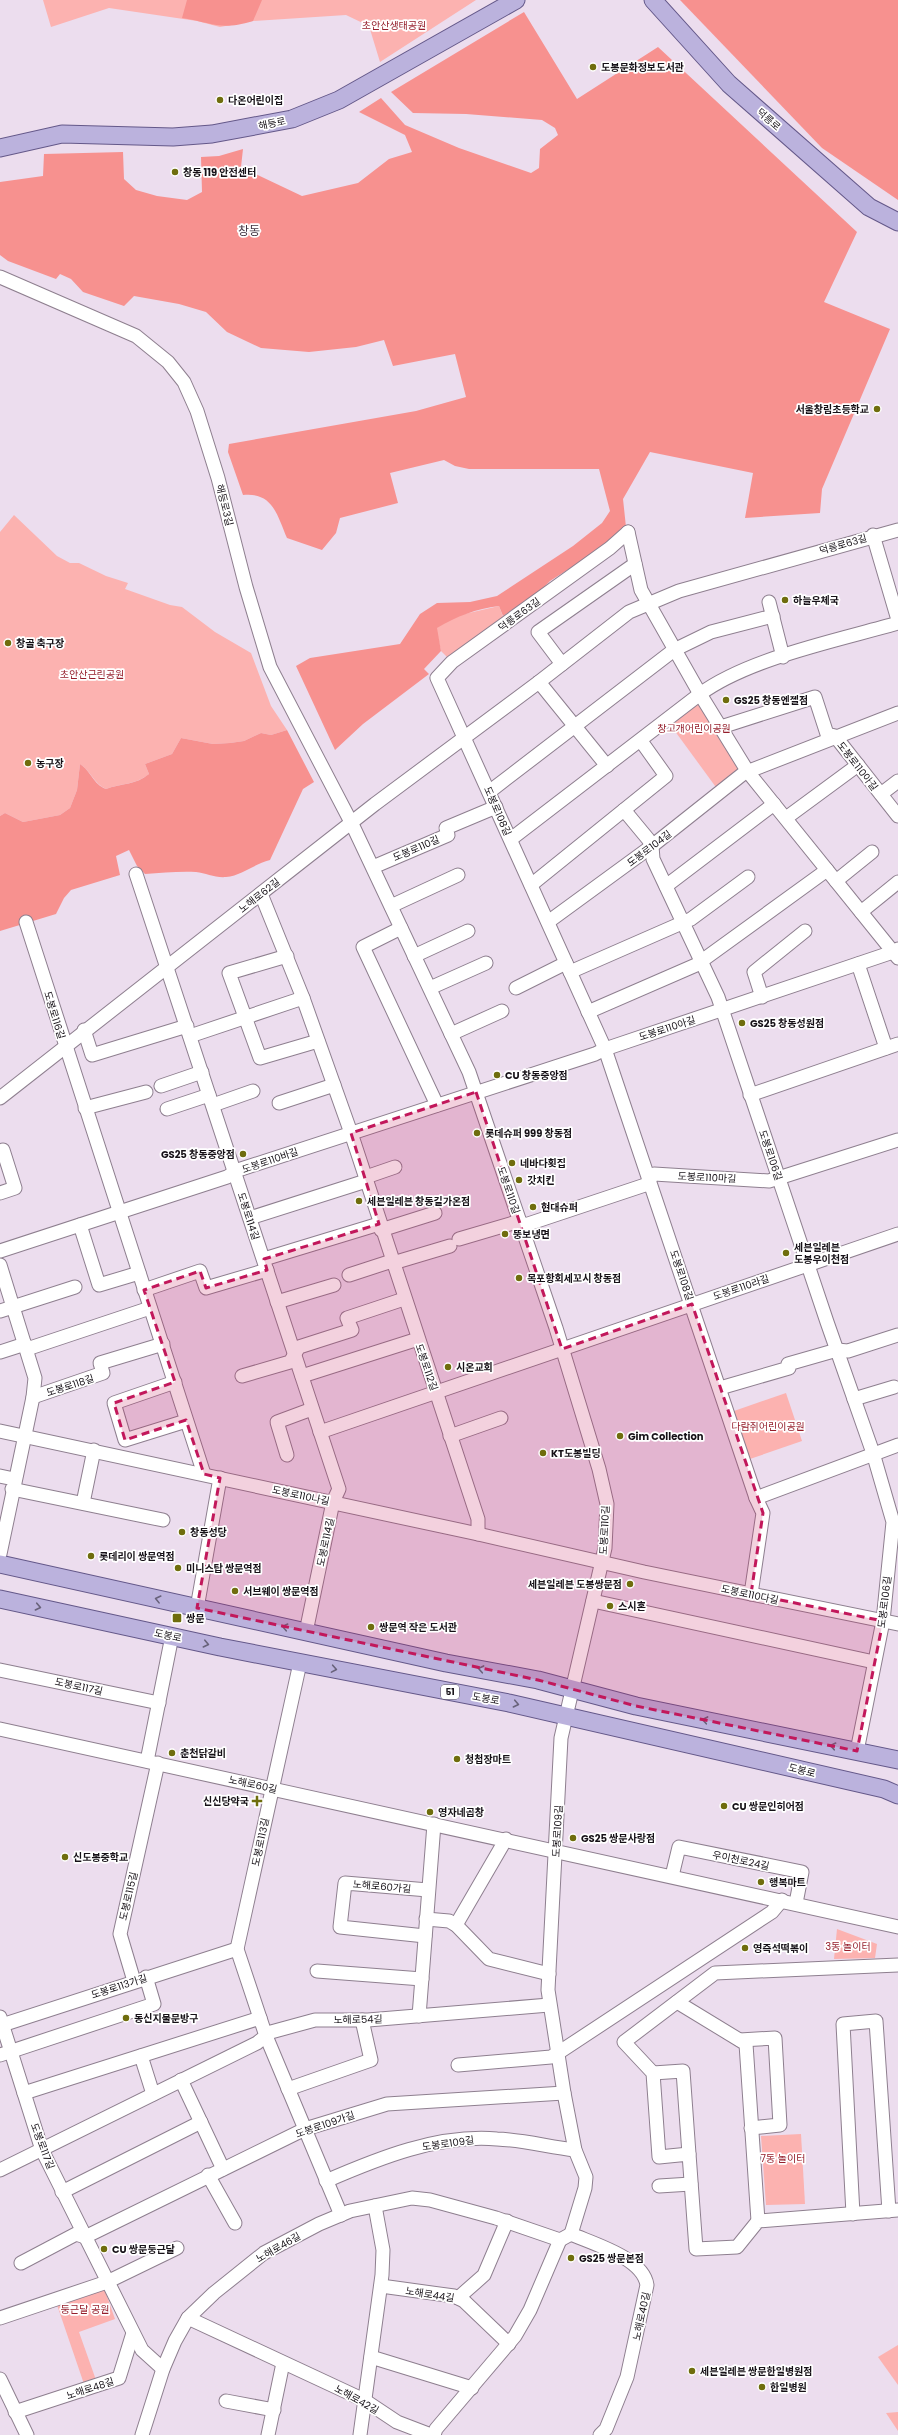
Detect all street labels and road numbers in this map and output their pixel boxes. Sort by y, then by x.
street label: 덕릉로 [753,105,784,134]
street label: 해등로 [257,113,287,134]
street label: 해등로3길 [212,483,237,528]
street label: 덕릉로63길 [817,531,869,558]
street label: 덕릉로63길 [495,594,544,635]
street label: 도봉로110아길 [834,739,882,794]
street label: 도봉로108길 [480,784,515,838]
street label: 도봉로104길 [624,827,675,870]
street label: 도봉로110길 [390,832,442,865]
street label: 노해로62길 [235,874,283,916]
street label: 도봉로116길 [40,989,69,1041]
street label: 도봉로110아길 [637,1012,697,1045]
street label: 도봉로106길 [755,1128,786,1182]
street label: 도봉로110바길 [240,1144,300,1177]
street label: 도봉로110길 [493,1164,524,1216]
street label: 도봉로110마길 [677,1168,737,1187]
street label: 도봉로114길 [234,1190,263,1242]
street label: 도봉로108길 [666,1248,697,1302]
street label: 도봉로110라길 [711,1271,771,1304]
street label: 도봉로112길 [411,1342,442,1393]
street label: 도봉로118길 [44,1371,96,1400]
street label: 도봉로110나길 [271,1482,331,1509]
street label: 도봉로110길 [596,1505,613,1555]
street label: 도봉로114길 [313,1516,338,1568]
street label: 도봉로106길 [874,1575,895,1629]
street label: 도봉로110다길 [720,1581,780,1608]
street label: 도봉로 [153,1625,183,1646]
street label: 도봉로117길 [54,1674,104,1699]
road number: 51 [441,1685,459,1699]
street label: 도봉로 [471,1689,501,1708]
street label: 도봉로 [787,1760,817,1781]
street label: 노해로60길 [227,1772,279,1797]
street label: 도봉로109길 [549,1804,566,1858]
street label: 도봉로113길 [248,1817,273,1868]
street label: 우이천로24길 [711,1847,771,1874]
street label: 도봉로115길 [116,1870,141,1922]
street label: 노해로60가길 [352,1876,412,1897]
street label: 도봉로113가길 [89,1970,149,2003]
street label: 노해로54길 [333,2012,383,2027]
street label: 도봉로109가길 [294,2107,357,2142]
street label: 도봉로117길 [27,2121,58,2172]
street label: 도봉로109길 [421,2132,475,2155]
street label: 노해로46길 [253,2229,303,2266]
street label: 노해로44길 [404,2283,455,2306]
street label: 노해로40길 [629,2290,654,2342]
street label: 노해로48길 [64,2374,116,2403]
street label: 노해로42길 [332,2381,382,2418]

